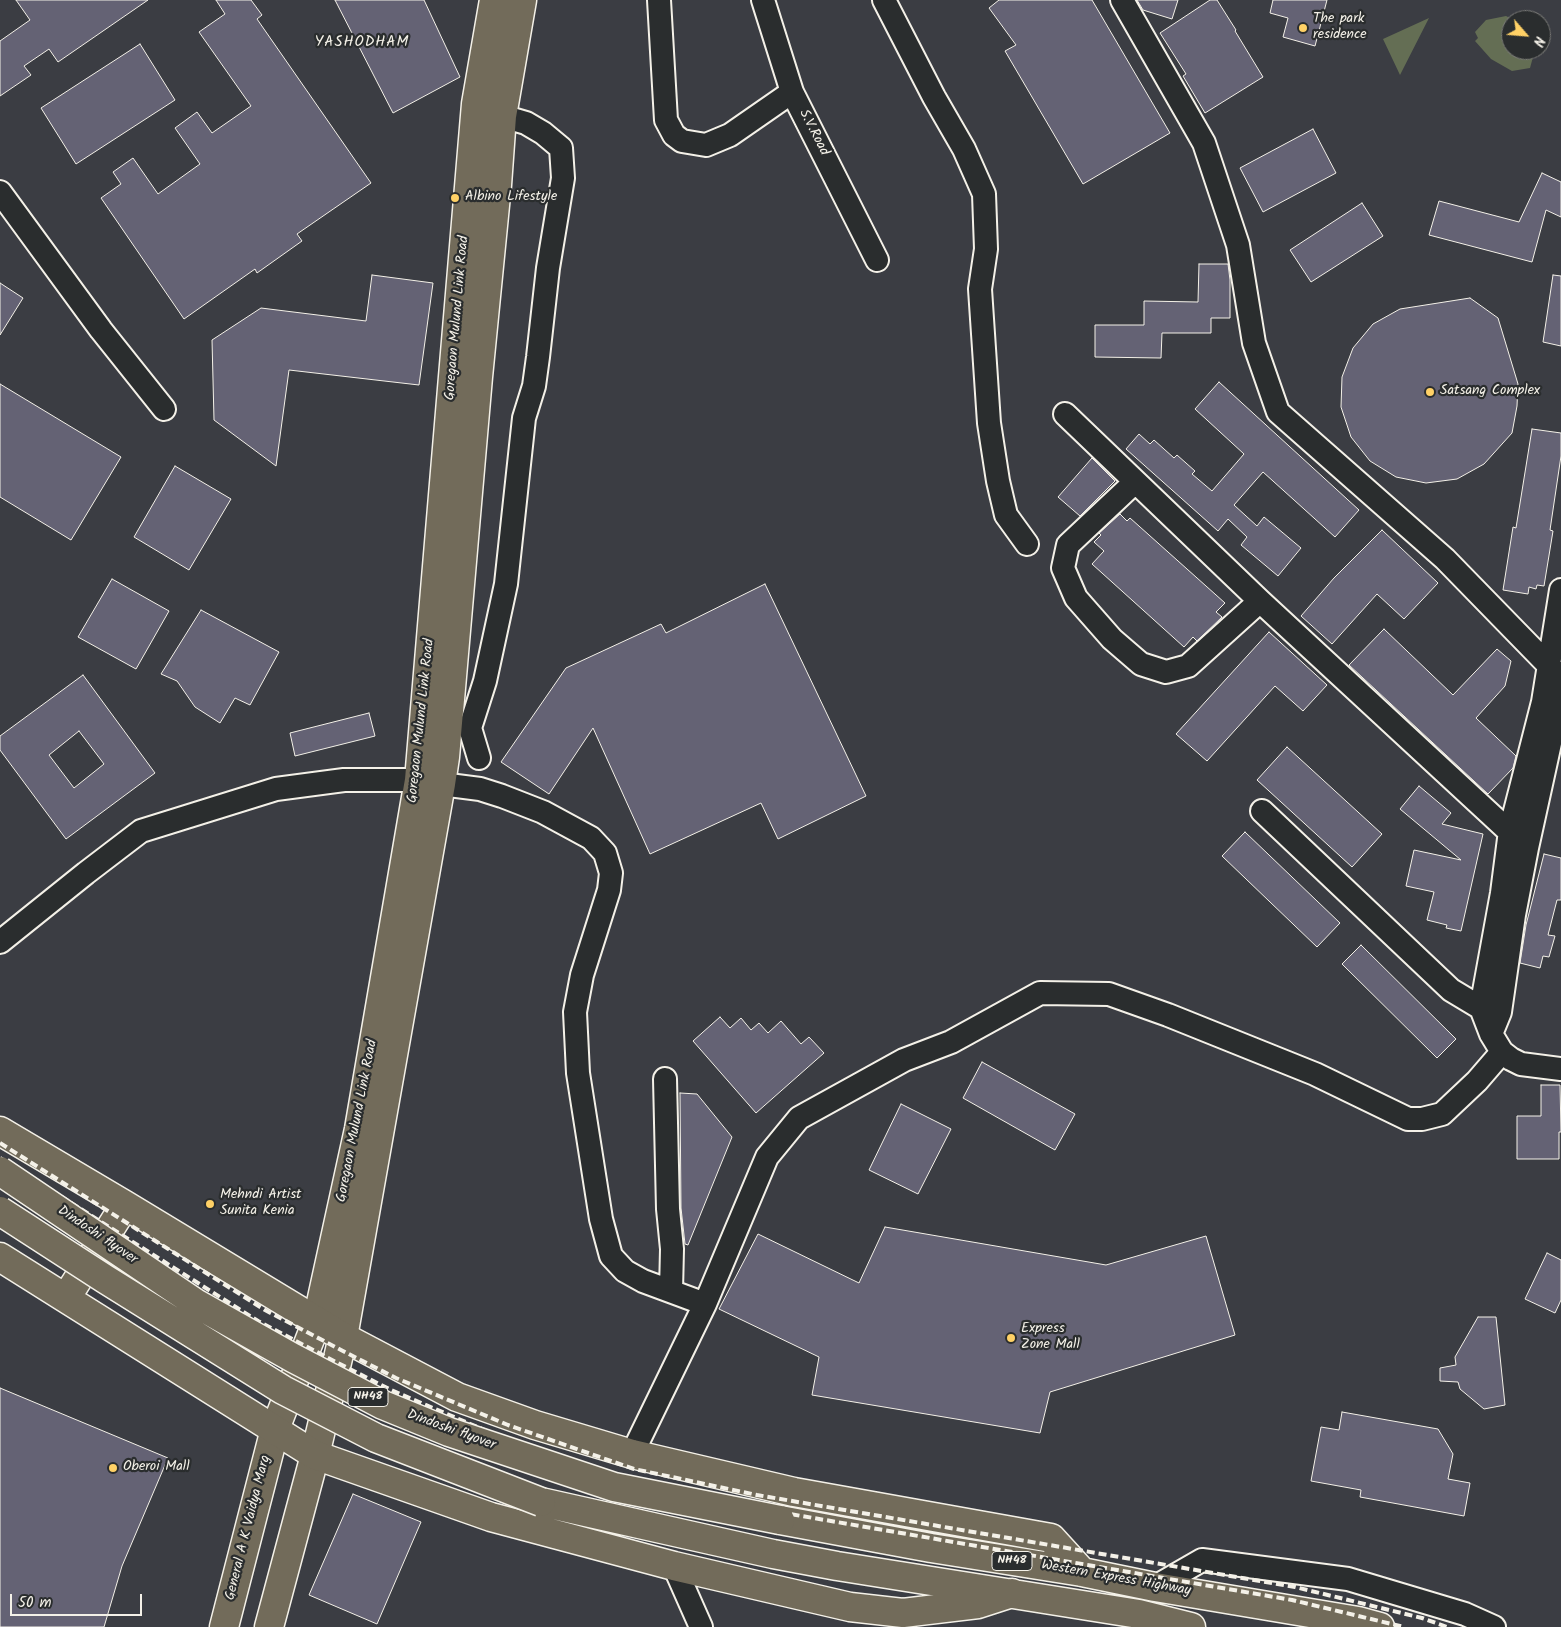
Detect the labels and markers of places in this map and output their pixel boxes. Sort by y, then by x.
place label: The park residence [1313,12,1367,44]
marker: The park residence [1297,22,1309,34]
place label: Albino Lifestyle [465,190,557,206]
marker: Albino Lifestyle [449,192,461,204]
place label: Satsang Complex [1440,384,1540,400]
marker: Satsang Complex [1424,386,1436,398]
place label: Mehndi Artist Sunita Kenia [220,1188,302,1220]
marker: Mehndi Artist Sunita Kenia [204,1198,216,1210]
place label: Express Zone Mall [1021,1322,1080,1354]
marker: Express Zone Mall [1005,1332,1017,1344]
place label: Oberoi Mall [123,1460,190,1476]
marker: Oberoi Mall [107,1462,119,1474]

